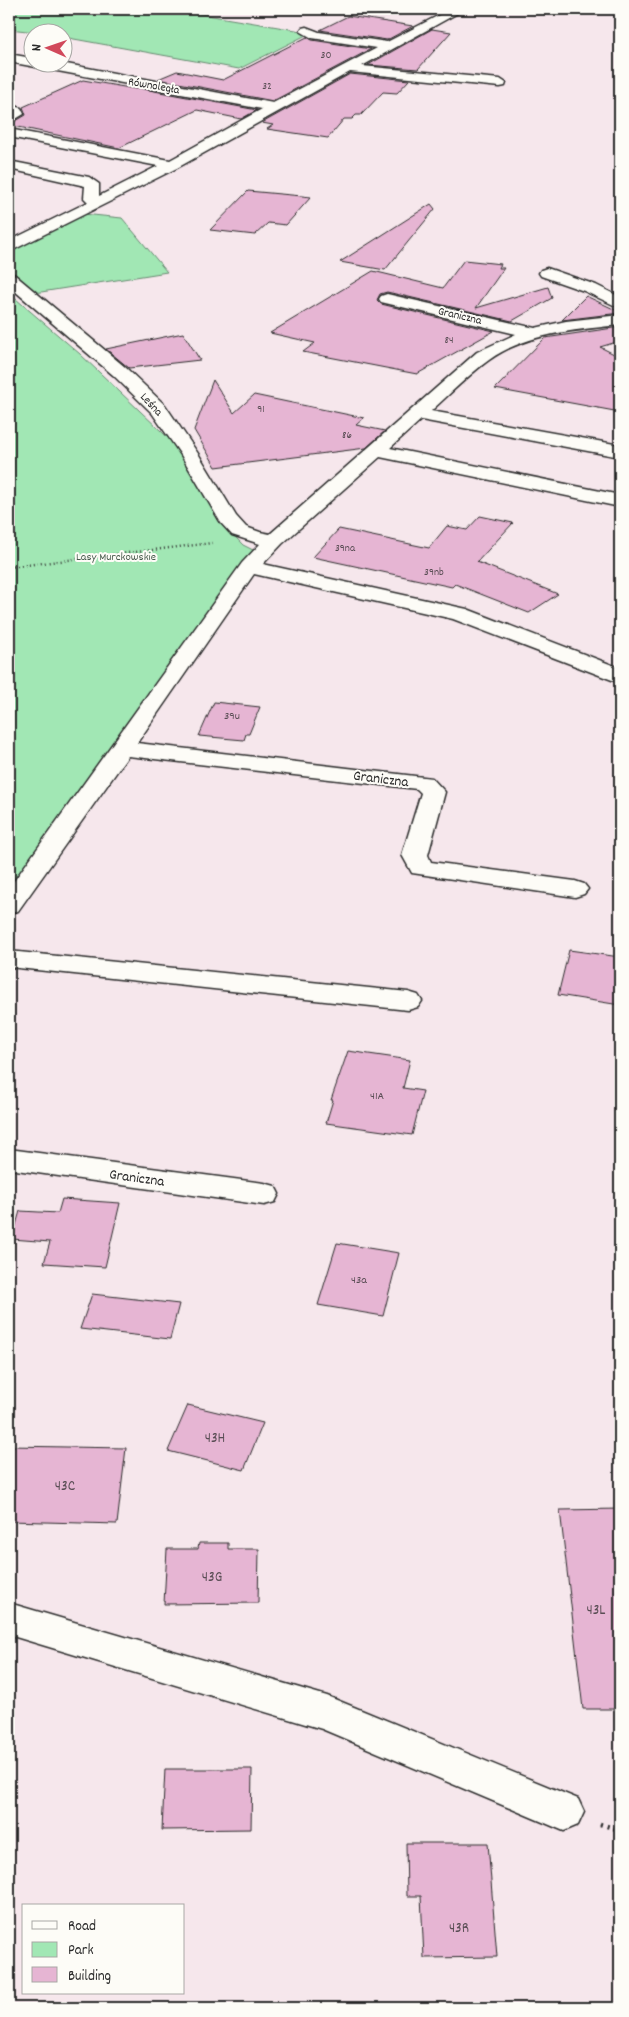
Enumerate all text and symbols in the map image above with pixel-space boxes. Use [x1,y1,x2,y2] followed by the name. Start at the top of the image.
[22,22,72,72] north arrow
[27,44,47,51] text: N
[321,48,331,64] house number: 30
[127,74,181,99] street label: Równoległa
[262,79,272,95] house number: 32
[436,303,484,330] street label: Graniczna
[445,333,453,349] house number: 84
[136,390,166,421] street label: Leśna
[257,402,265,418] house number: 91
[342,428,352,444] house number: 86
[335,541,356,557] house number: 39na
[76,549,156,566] park label: Lasy Murckowskie
[424,565,444,581] house number: 39nb
[224,708,240,725] house number: 39u
[352,766,411,794] street label: Graniczna
[370,1088,385,1105] house number: 41A
[108,1164,167,1194] street label: Graniczna
[351,1272,367,1289] house number: 43a
[205,1428,225,1450] house number: 43H
[55,1476,75,1498] house number: 43C
[202,1567,222,1589] house number: 43G
[586,1600,606,1622] house number: 43L
[22,1904,185,1994] legend
[68,1916,96,1938] text: Road
[449,1918,469,1940] house number: 43R
[68,1940,94,1962] text: Park
[68,1966,111,1988] text: Building

